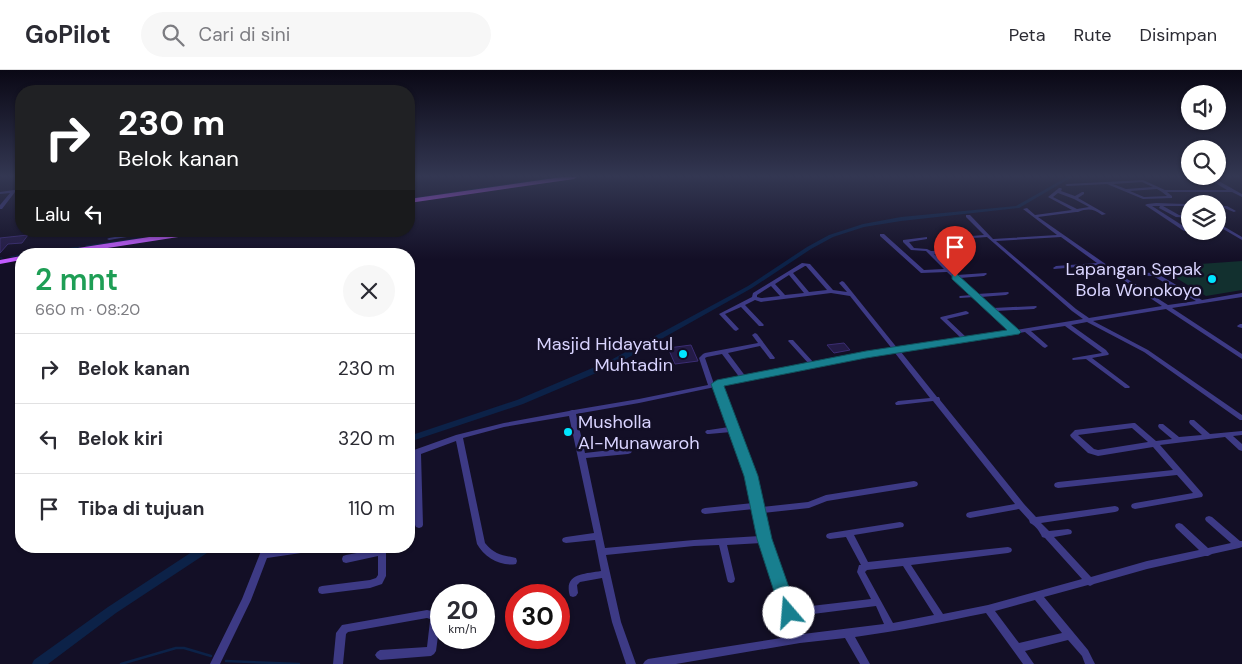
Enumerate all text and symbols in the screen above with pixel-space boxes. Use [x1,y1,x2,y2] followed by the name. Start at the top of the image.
[141,12,491,57] search box
[25,19,111,50] text: GoPilot
[159,21,187,49] icon: search
[199,22,290,47] text: Cari di sini
[1009,23,1045,47] text: Peta
[1073,23,1112,47] text: Rute
[1140,23,1217,47] text: Disimpan
[1181,85,1226,240] map controls
[1181,85,1226,130] button: sound
[118,100,225,146] text: 230 m
[35,105,100,170] icon: right
[1181,140,1226,185] button: search
[118,144,239,173] text: Belok kanan
[1181,195,1226,240] button: layers
[80,200,108,228] icon: left
[35,202,70,227] text: Lalu
[934,226,976,277] pin
[941,233,969,261] icon: arrive
[1066,257,1202,302] place label: Lapangan Sepak Bola Wonokoyo
[35,260,118,299] text: 2 mnt
[343,265,395,317] button: close
[1206,273,1218,285] marker: Lapangan Sepak Bola Wonokoyo
[35,299,140,320] text: 660 m · 08:20
[537,332,673,377] place label: Masjid Hidayatul Muhtadin
[677,348,689,360] marker: Masjid Hidayatul Muhtadin
[35,355,63,383] icon: right
[78,356,190,381] text: Belok kanan
[338,356,395,381] text: 230 m
[578,410,700,455] place label: Musholla Al-Munawaroh
[35,425,63,453] icon: left
[78,426,163,451] text: Belok kiri
[338,426,395,451] text: 320 m
[562,426,574,438] marker: Musholla Al-Munawaroh
[35,495,63,523] icon: arrive
[78,496,204,521] text: Tiba di tujuan
[348,496,395,521] text: 110 m
[505,584,570,649] speed limit sign: 30
[762,586,814,638] position arrow
[447,594,478,627] text: 20
[448,621,477,637] text: km/h

